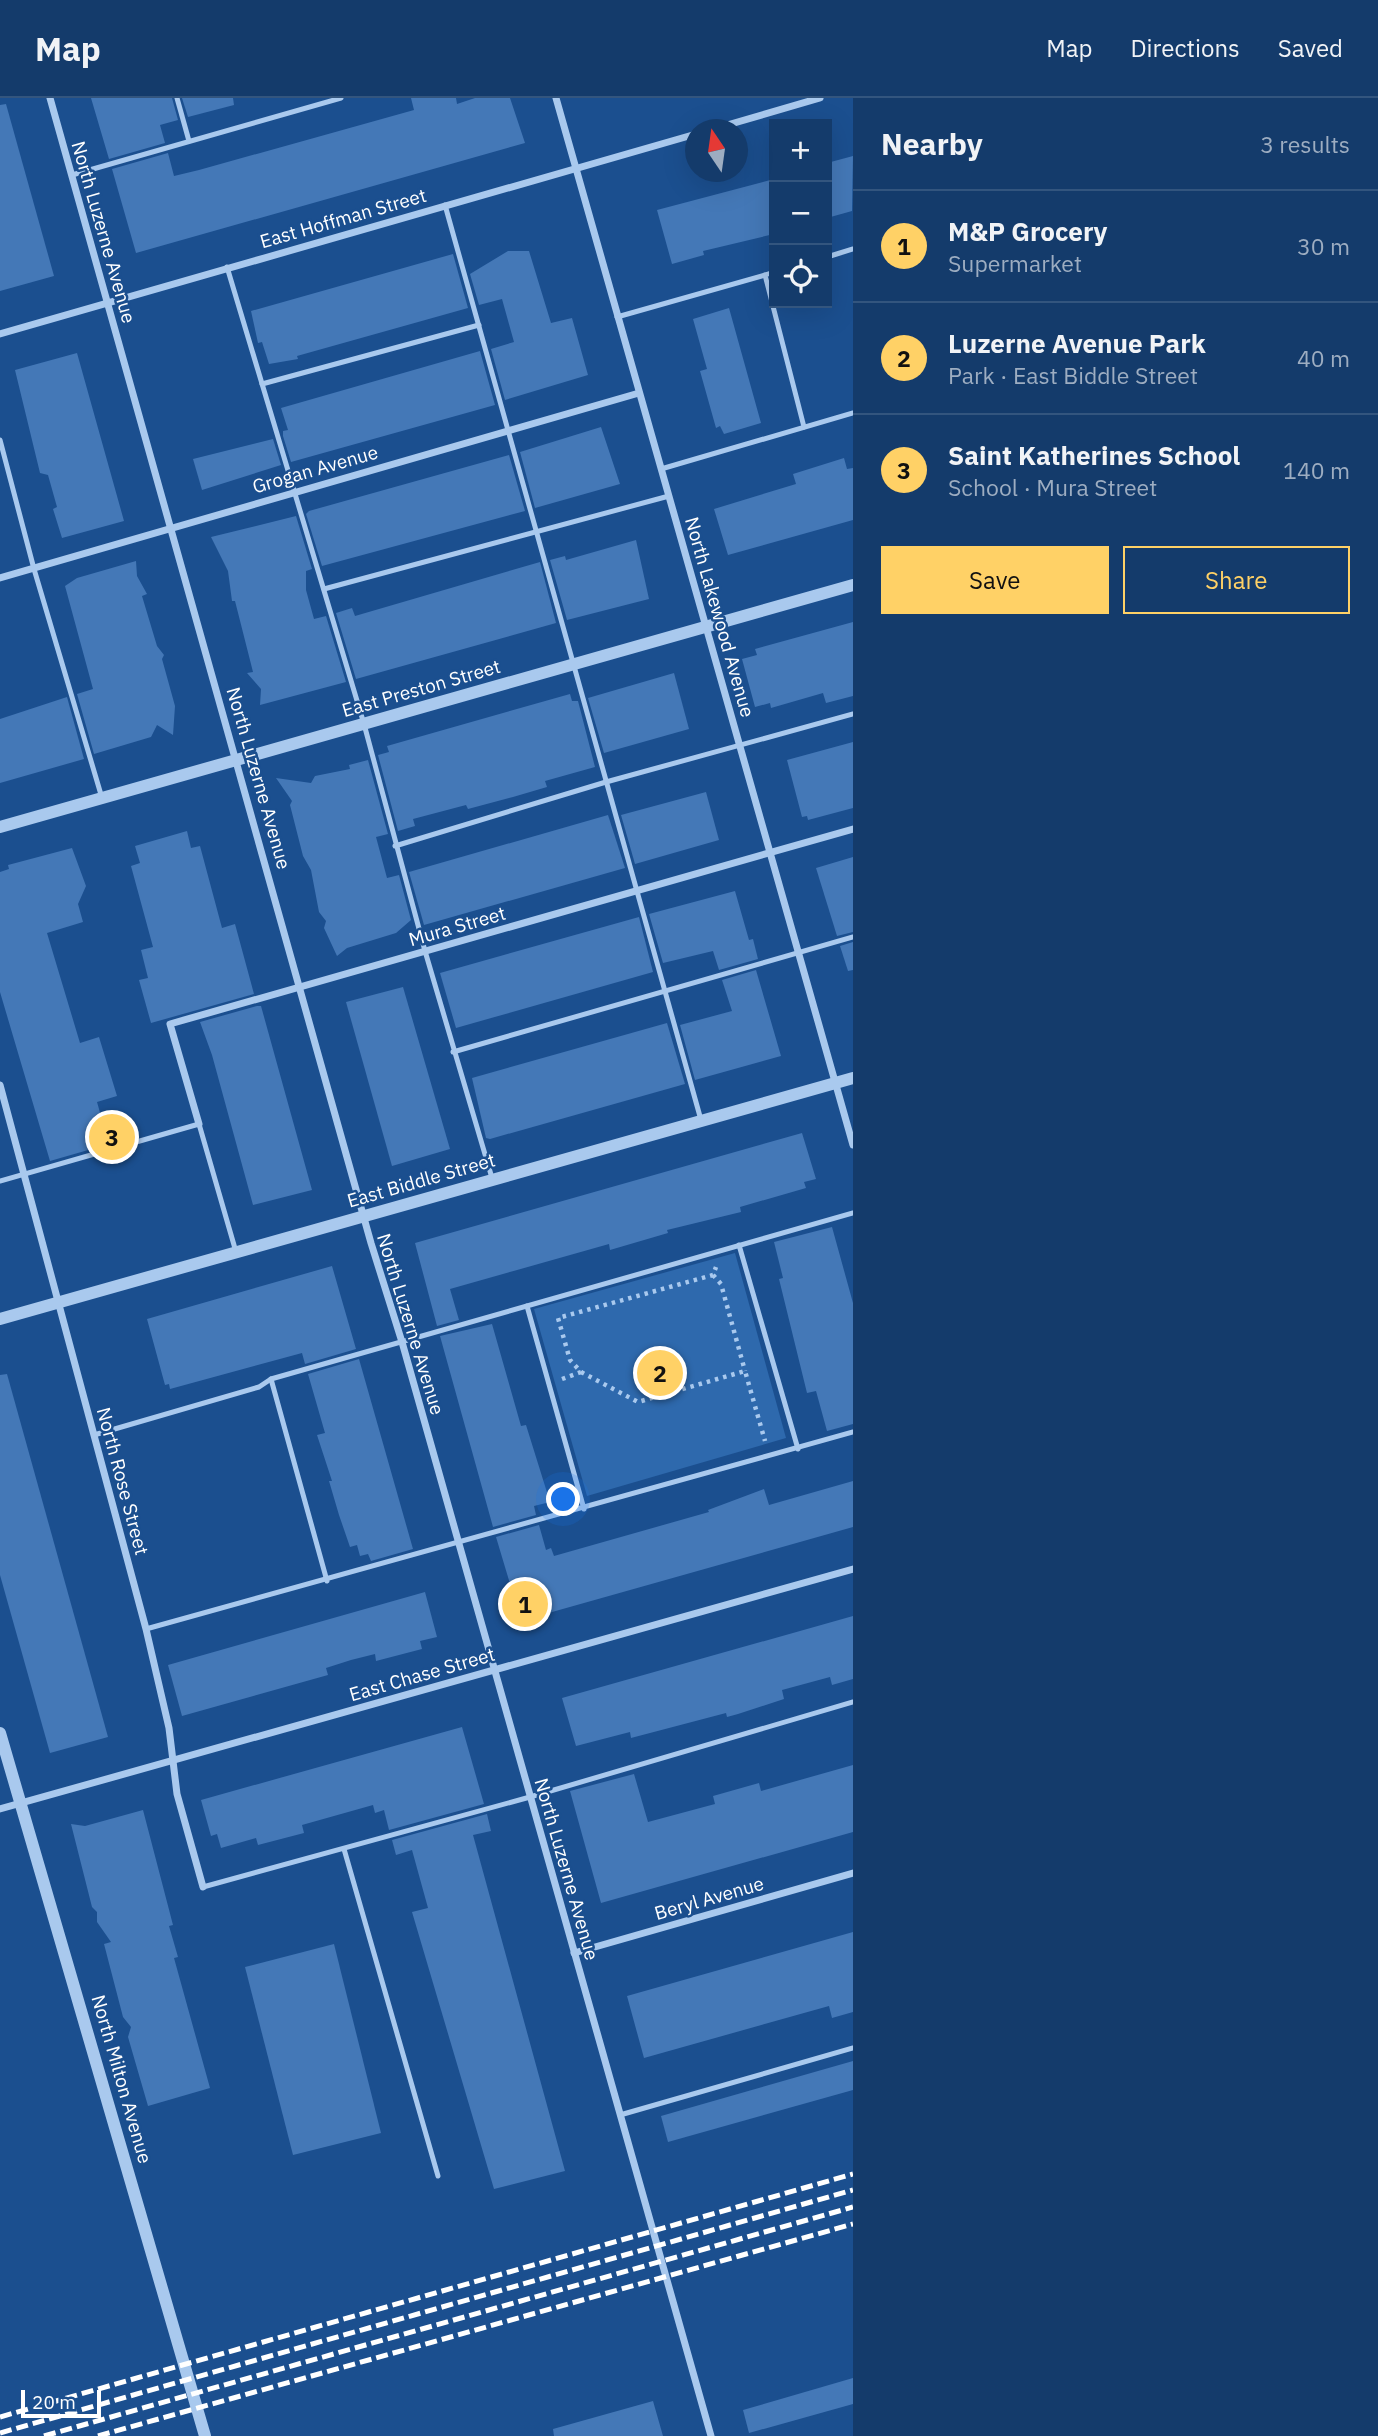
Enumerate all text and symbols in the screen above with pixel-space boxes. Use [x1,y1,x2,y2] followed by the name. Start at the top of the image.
[35,27,101,70] text: Map
[1046,32,1092,64] text: Map
[1130,32,1240,64] text: Directions
[1278,32,1343,64] text: Saved
[685,119,748,182] north arrow
[769,119,832,308] map controls
[769,119,832,182] button: +
[881,124,983,163] text: Nearby
[1260,129,1350,159] text: 3 results
[67,138,141,326] street label: North Luzerne Avenue
[769,182,832,245] button: −
[257,183,429,253] street label: East Hoffman Street
[948,214,1107,248] text: M&P Grocery
[897,231,911,261] text: 1
[1297,231,1350,261] text: 30 m
[769,245,832,308] button: locate
[948,248,1082,278] text: Supermarket
[948,326,1206,360] text: Luzerne Avenue Park
[897,343,911,373] text: 2
[1297,343,1350,373] text: 40 m
[948,360,1198,390] text: Park · East Biddle Street
[948,438,1240,472] text: Saint Katherines School
[249,440,381,498] street label: Grogan Avenue
[897,455,911,485] text: 3
[1283,455,1350,485] text: 140 m
[948,472,1157,502] text: School · Mura Street
[680,514,760,720] street label: North Lakewood Avenue
[881,546,1109,614] button: Save
[1123,546,1350,614] button: Share
[339,654,503,722] street label: East Preston Street
[222,684,296,872] street label: North Luzerne Avenue
[406,901,508,951] street label: Mura Street
[89,1111,135,1163] pin: 3
[344,1147,498,1213] street label: East Biddle Street
[372,1230,450,1418] street label: North Luzerne Avenue
[637,1347,683,1399] pin: 2
[92,1405,154,1557] street label: North Rose Street
[546,1482,580,1516] your location
[502,1578,548,1630] pin: 1
[346,1642,498,1706] street label: East Chase Street
[530,1775,604,1963] street label: North Luzerne Avenue
[652,1871,766,1925] street label: Beryl Avenue
[86,1992,158,2166] street label: North Milton Avenue
[21,2387,102,2419] scale bar
[32,2390,76,2414] text: 20 m

